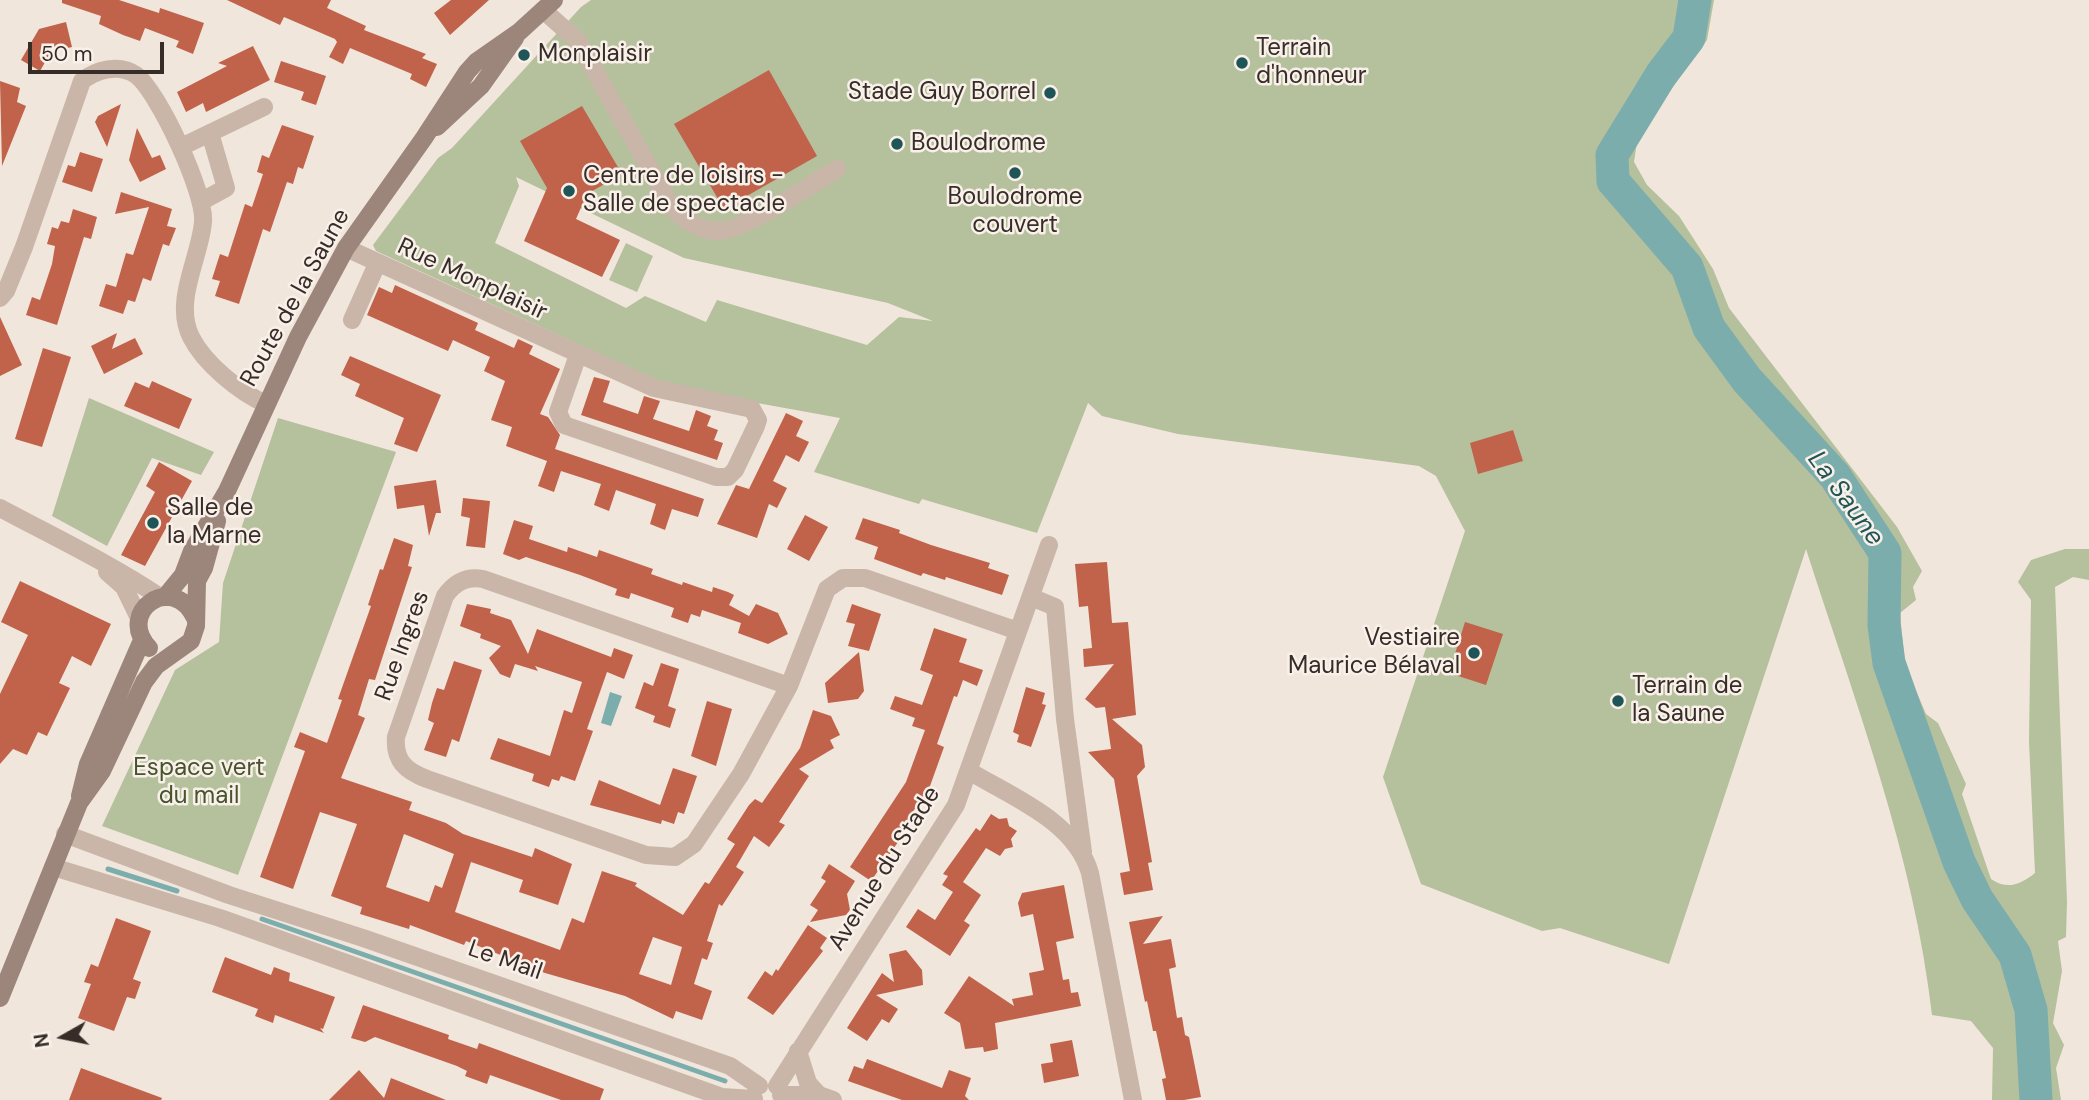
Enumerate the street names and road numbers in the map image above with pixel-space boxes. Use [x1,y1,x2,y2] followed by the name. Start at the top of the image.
[235,204,357,392] street label: Route de la Saune
[392,233,552,327] street label: Rue Monplaisir
[370,587,436,705] street label: Rue Ingres
[823,782,947,956] street label: Avenue du Stade
[464,935,546,987] street label: Le Mail

